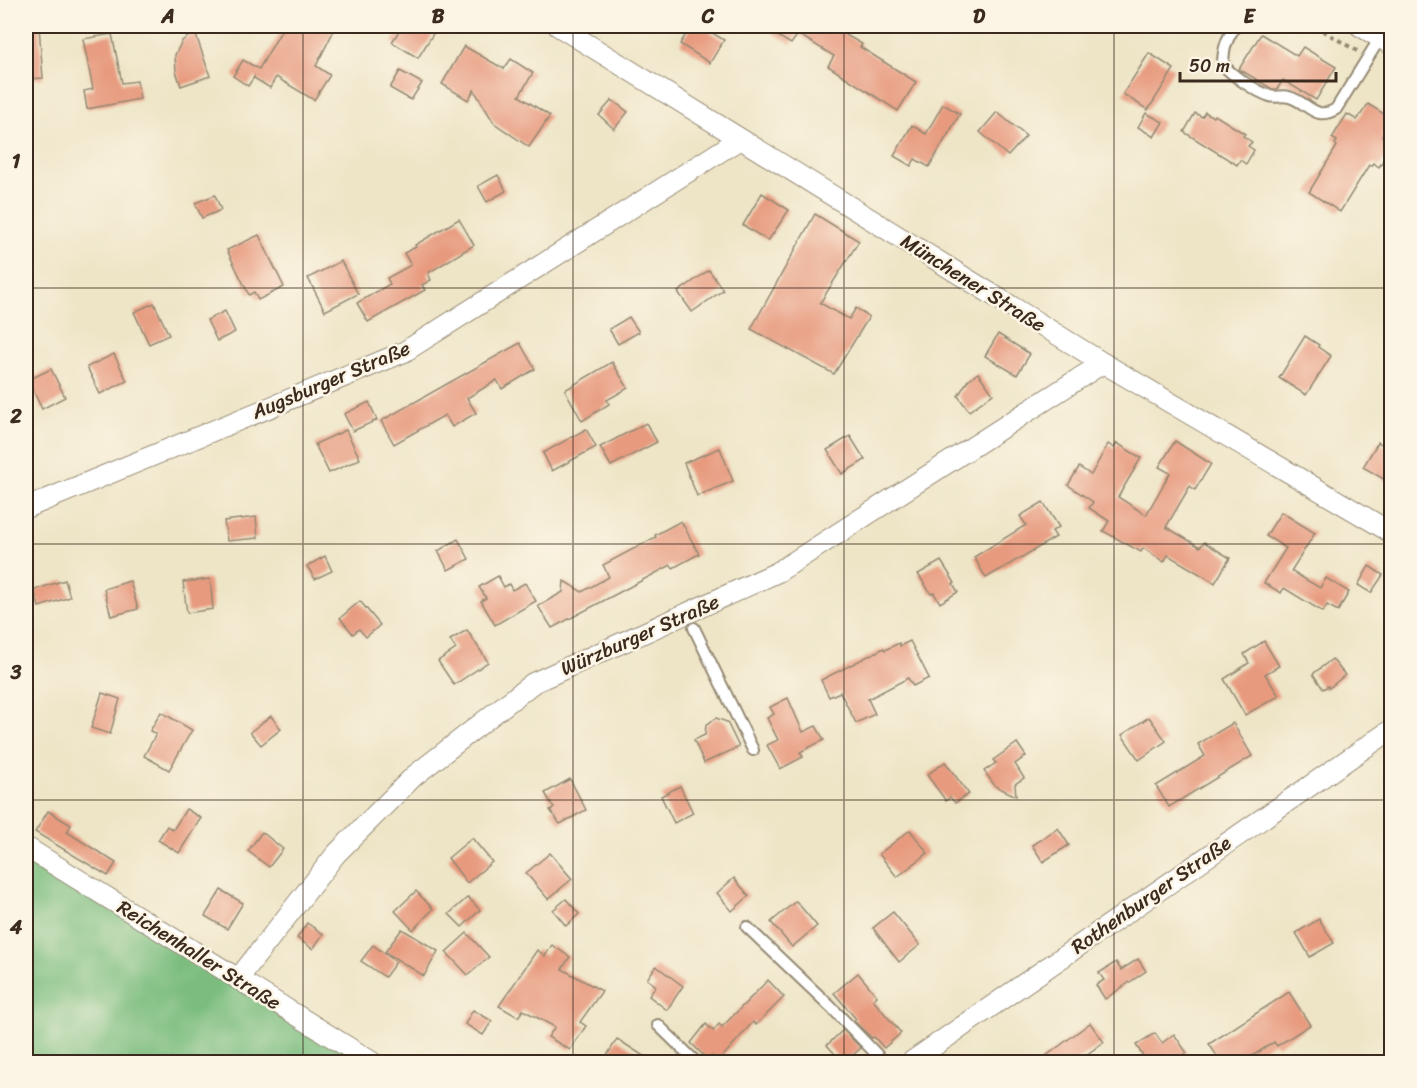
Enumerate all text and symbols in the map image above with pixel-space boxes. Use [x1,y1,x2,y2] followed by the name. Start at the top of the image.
[160,0,175,34] text: A
[432,0,445,34] text: B
[701,0,715,34] text: C
[973,0,986,34] text: D
[1243,0,1256,34] text: E
[1180,45,1336,83] scale bar
[1189,50,1230,82] text: 50 m
[12,144,21,179] text: 1
[893,224,1053,342] street label: Münchener Straße
[245,331,416,430] street label: Augsburger Straße
[9,399,22,434] text: 2
[555,584,725,686] street label: Würzburger Straße
[10,655,22,690] text: 3
[1063,826,1239,964] street label: Rothenburger Straße
[110,890,288,1020] street label: Reichenhaller Straße
[9,910,23,945] text: 4

